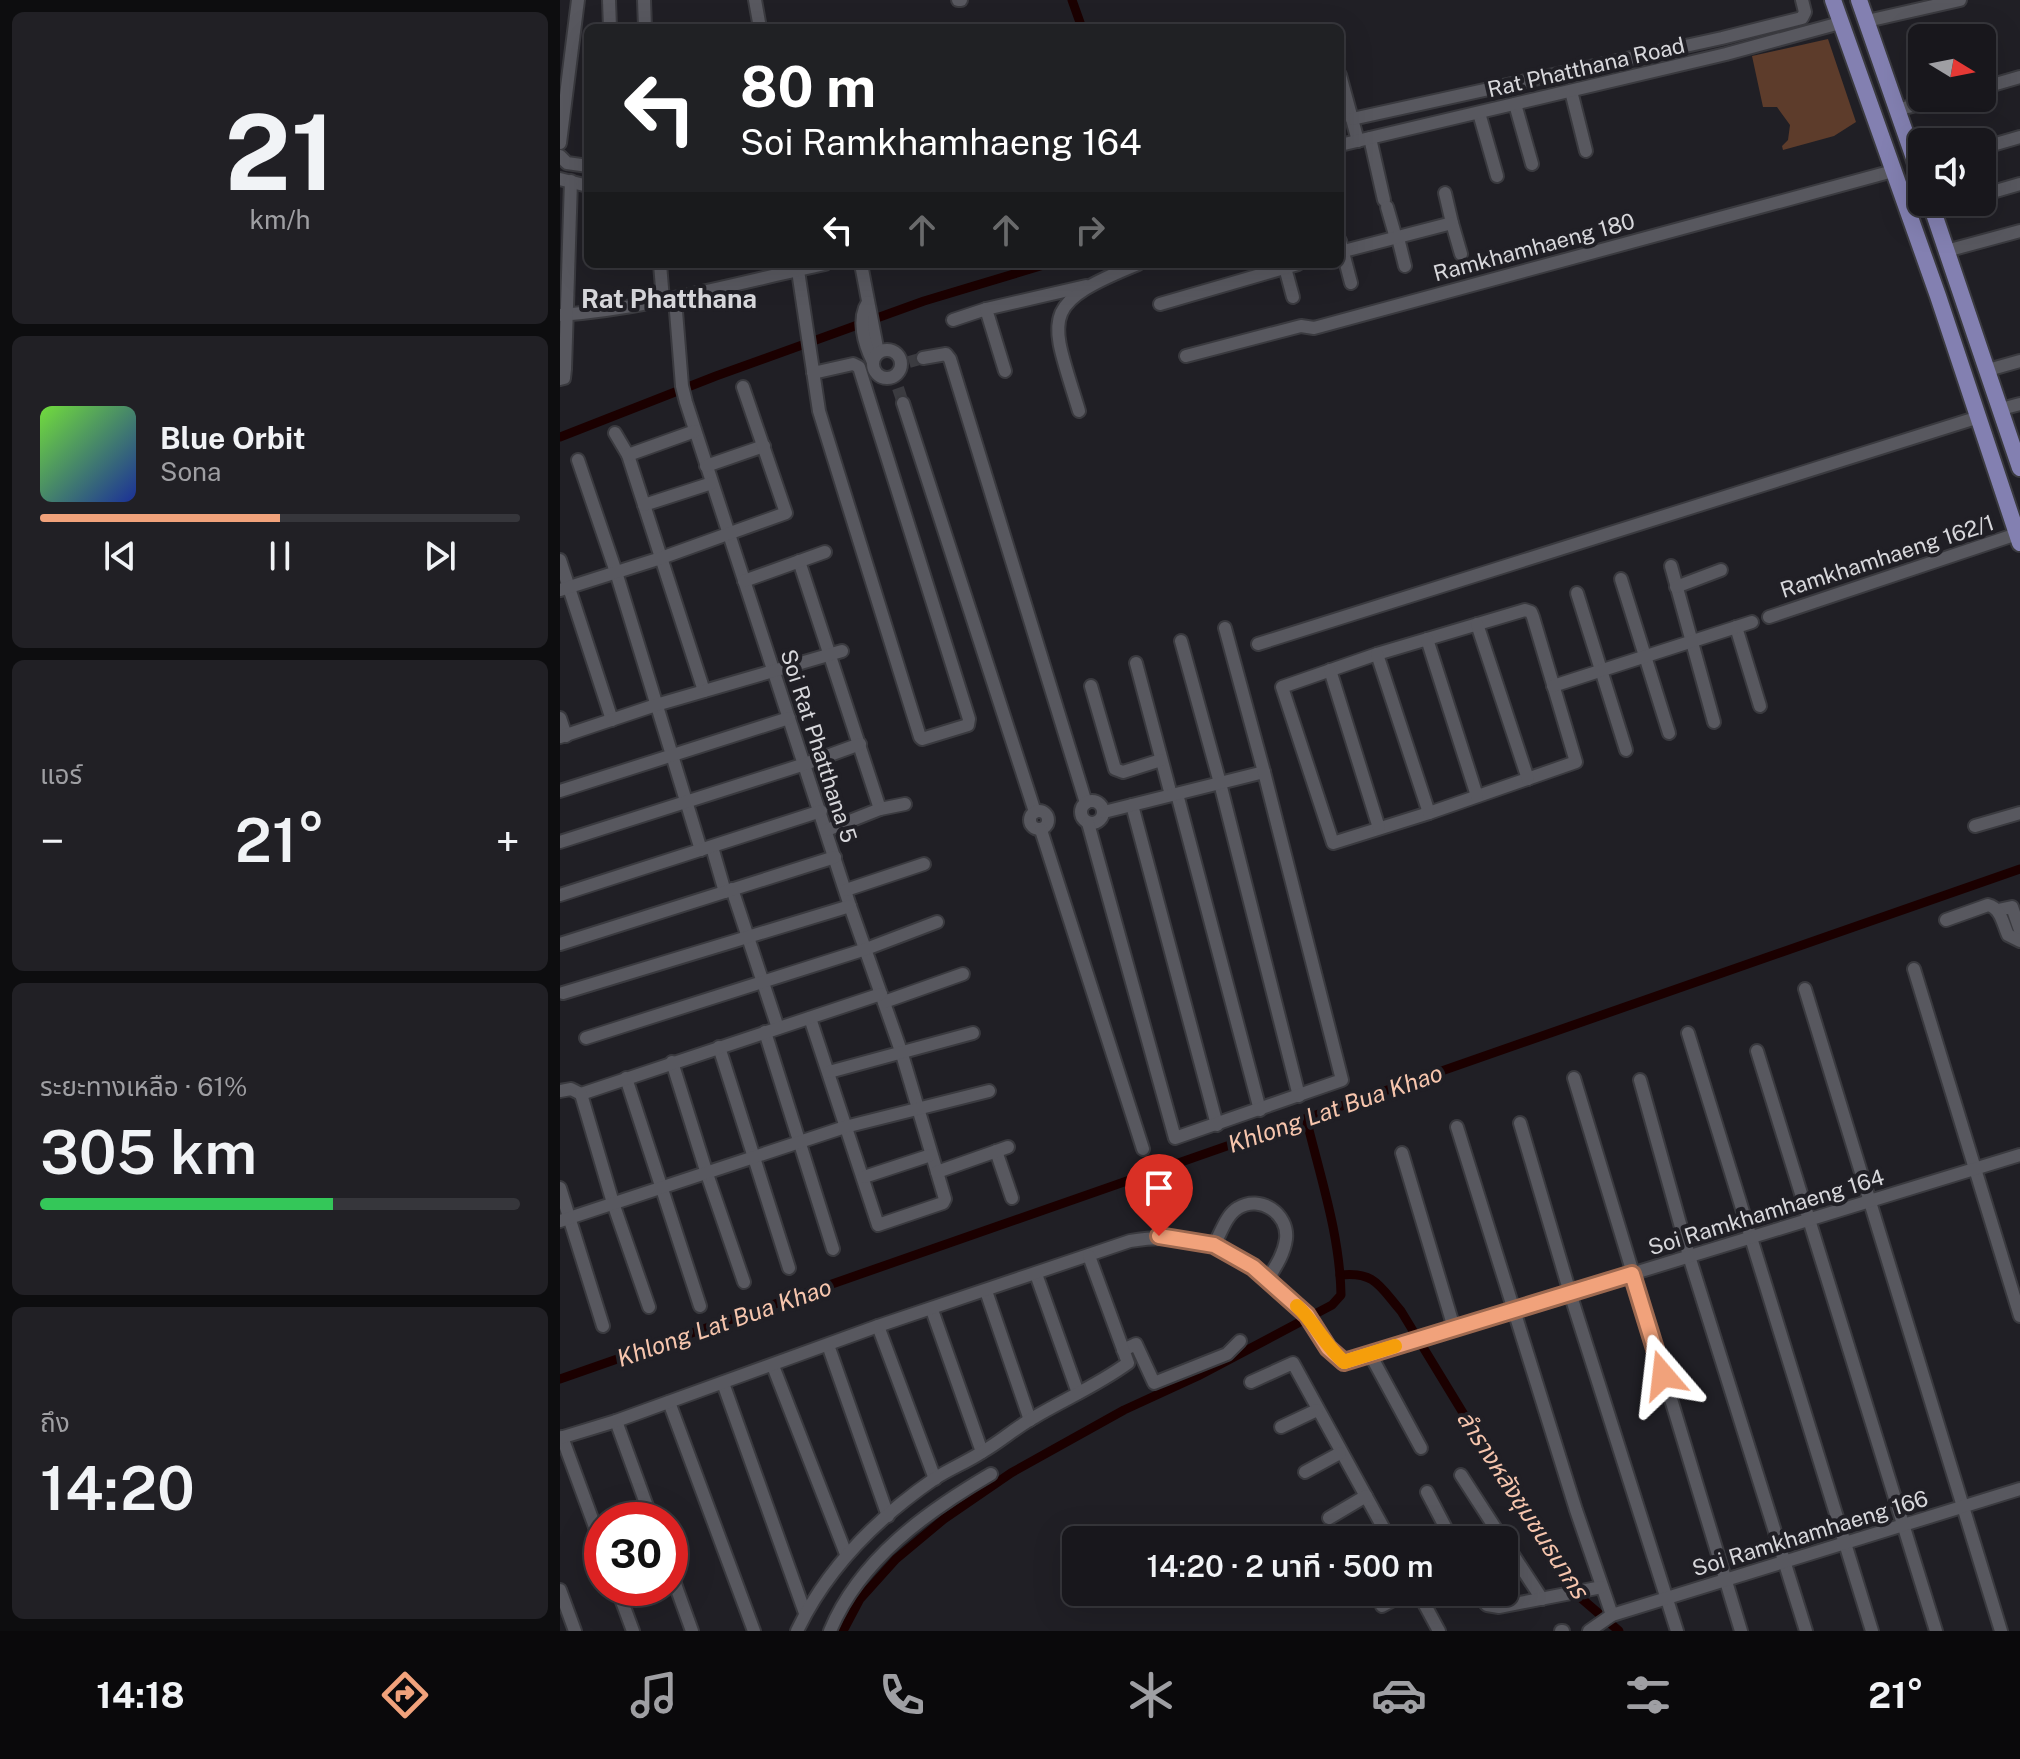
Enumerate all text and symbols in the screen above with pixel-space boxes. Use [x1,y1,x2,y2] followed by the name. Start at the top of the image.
[1908,24,1996,112] north arrow
[1908,24,1996,216] map controls
[1485,32,1687,102] street label: Rat Phatthana Road
[740,54,876,120] text: 80 m
[608,56,712,160] icon: left
[225,91,335,213] text: 21
[740,121,1142,163] text: Soi Ramkhamhaeng 164
[1908,128,1996,216] button: sound
[249,204,311,235] text: km/h
[816,208,860,252] icon: left
[900,208,944,252] icon: ahead
[984,208,1028,252] icon: ahead
[1068,208,1112,252] icon: right
[1430,208,1638,286] street label: Ramkhamhaeng 180
[581,283,757,314] district label: Rat Phatthana
[160,420,306,456] text: Blue Orbit
[160,456,221,487] text: Sona
[1777,509,1997,603] street label: Ramkhamhaeng 162/1
[98,534,142,578] icon: previous
[258,534,302,578] icon: pause
[418,534,462,578] icon: next
[775,646,863,846] street label: Soi Rat Phatthana 5
[40,759,82,790] text: แอร์
[235,805,325,876] text: 21°
[40,815,64,867] text: −
[496,815,520,867] text: +
[1224,1058,1446,1158] water label: Khlong Lat Bua Khao
[40,1071,247,1102] text: ระยะทางเหลือ · 61%
[40,1117,257,1188] text: 305 km
[1125,1154,1193,1236] pin
[1645,1164,1887,1260] street label: Soi Ramkhamhaeng 164
[1137,1166,1181,1210] icon: arrive
[613,1272,835,1372] water label: Khlong Lat Bua Khao
[1621,1333,1705,1417] position arrow
[1450,1405,1595,1606] water label: ลำรางหลังชุมชนธนากร
[40,1407,70,1438] text: ถึง
[40,1453,195,1524] text: 14:20
[1689,1485,1931,1581] street label: Soi Ramkhamhaeng 166
[584,1502,688,1606] speed limit sign: 30
[1147,1548,1433,1584] text: 14:20 · 2 นาที · 500 m
[377,1667,433,1723] icon: directions
[626,1667,682,1723] icon: music
[874,1667,930,1723] icon: phone
[1123,1667,1179,1723] icon: climate
[1371,1667,1427,1723] icon: car
[1620,1667,1676,1723] icon: filters
[96,1674,185,1716] text: 14:18
[1868,1674,1924,1716] text: 21°

